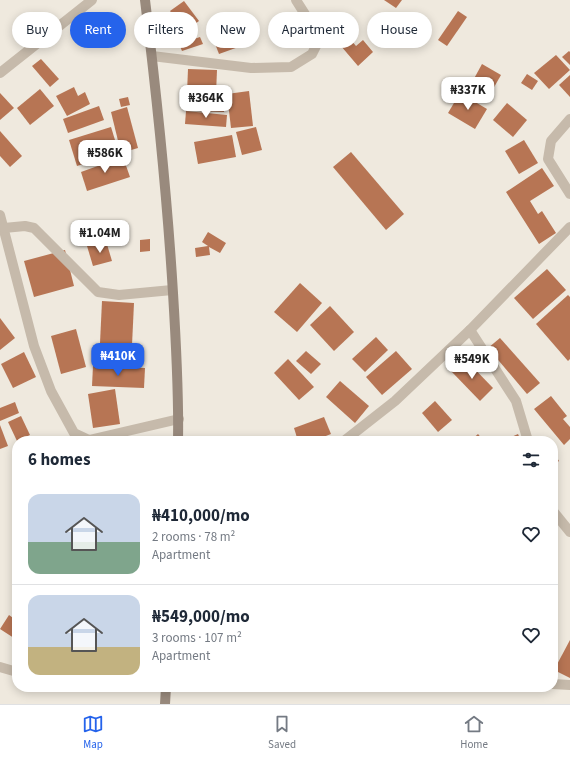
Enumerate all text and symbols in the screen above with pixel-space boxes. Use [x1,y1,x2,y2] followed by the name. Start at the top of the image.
[12,12,62,48] chip: Buy
[70,12,126,48] chip: Rent
[134,12,198,48] chip: Filters
[206,12,260,48] chip: New
[268,12,359,48] chip: Apartment
[367,12,432,48] chip: House
[440,77,496,111] pin: ₦337K
[450,81,486,99] text: ₦337K
[178,85,234,119] pin: ₦364K
[188,89,224,107] text: ₦364K
[77,140,133,174] pin: ₦586K
[87,144,123,162] text: ₦586K
[67,220,133,254] pin: ₦1.04M
[79,224,121,242] text: ₦1.04M
[90,343,146,377] pin: ₦410K
[444,346,500,380] pin: ₦549K
[100,347,136,365] text: ₦410K
[454,350,490,368] text: ₦549K
[28,448,90,472] text: 6 homes
[520,449,542,471] icon: filters
[152,504,250,528] text: ₦410,000/mo
[60,510,108,558] icon: home
[520,523,542,545] icon: heart
[152,528,235,546] text: 2 rooms · 78 m²
[152,546,210,564] text: Apartment
[152,605,250,629] text: ₦549,000/mo
[60,611,108,659] icon: home
[520,624,542,646] icon: heart
[152,629,242,647] text: 3 rooms · 107 m²
[152,647,210,665] text: Apartment
[82,713,104,752] tab: Map
[268,713,296,752] tab: Saved
[460,713,488,752] tab: Home

